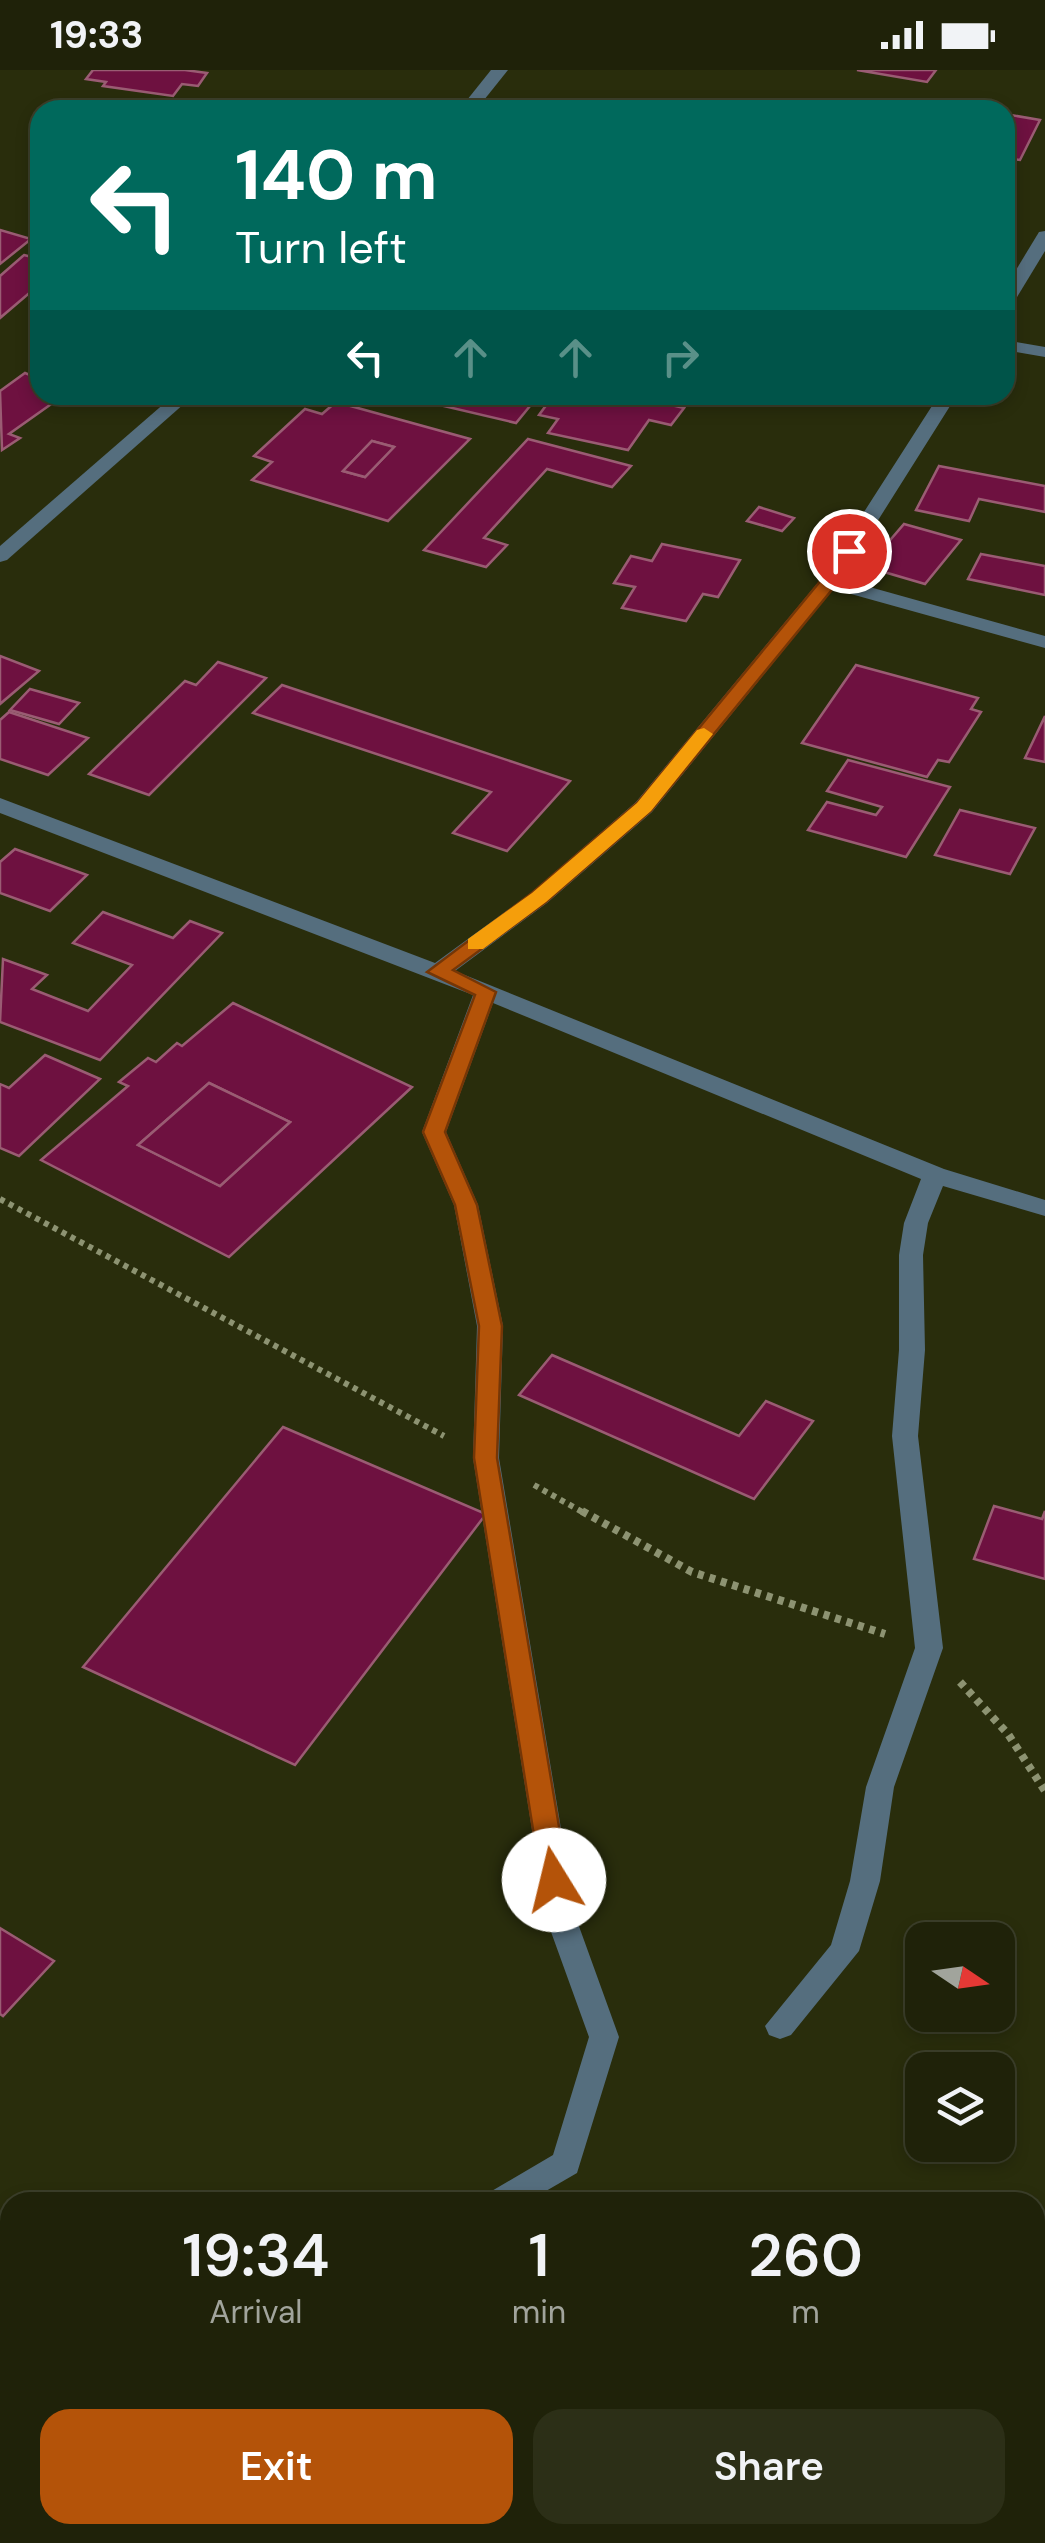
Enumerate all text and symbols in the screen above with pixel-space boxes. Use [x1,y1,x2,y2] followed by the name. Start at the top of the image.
[50,10,143,60] text: 19:33
[235,130,438,221] text: 140 m
[70,140,200,270] icon: left
[235,218,407,277] text: Turn left
[338,330,393,385] icon: left
[443,330,498,385] icon: ahead
[548,330,603,385] icon: ahead
[653,330,708,385] icon: right
[807,509,892,594] pin
[822,524,877,579] icon: arrive
[502,1828,606,1932] position arrow
[905,1922,1015,2032] north arrow
[905,1922,1015,2162] map controls
[905,2052,1015,2162] button: layers
[182,2216,330,2295] text: 19:34
[529,2216,549,2295] text: 1
[748,2216,863,2295] text: 260
[209,2291,302,2333] text: Arrival
[512,2291,566,2333] text: min
[791,2291,820,2333] text: m
[40,2409,513,2524] button: Exit
[533,2409,1005,2524] button: Share

